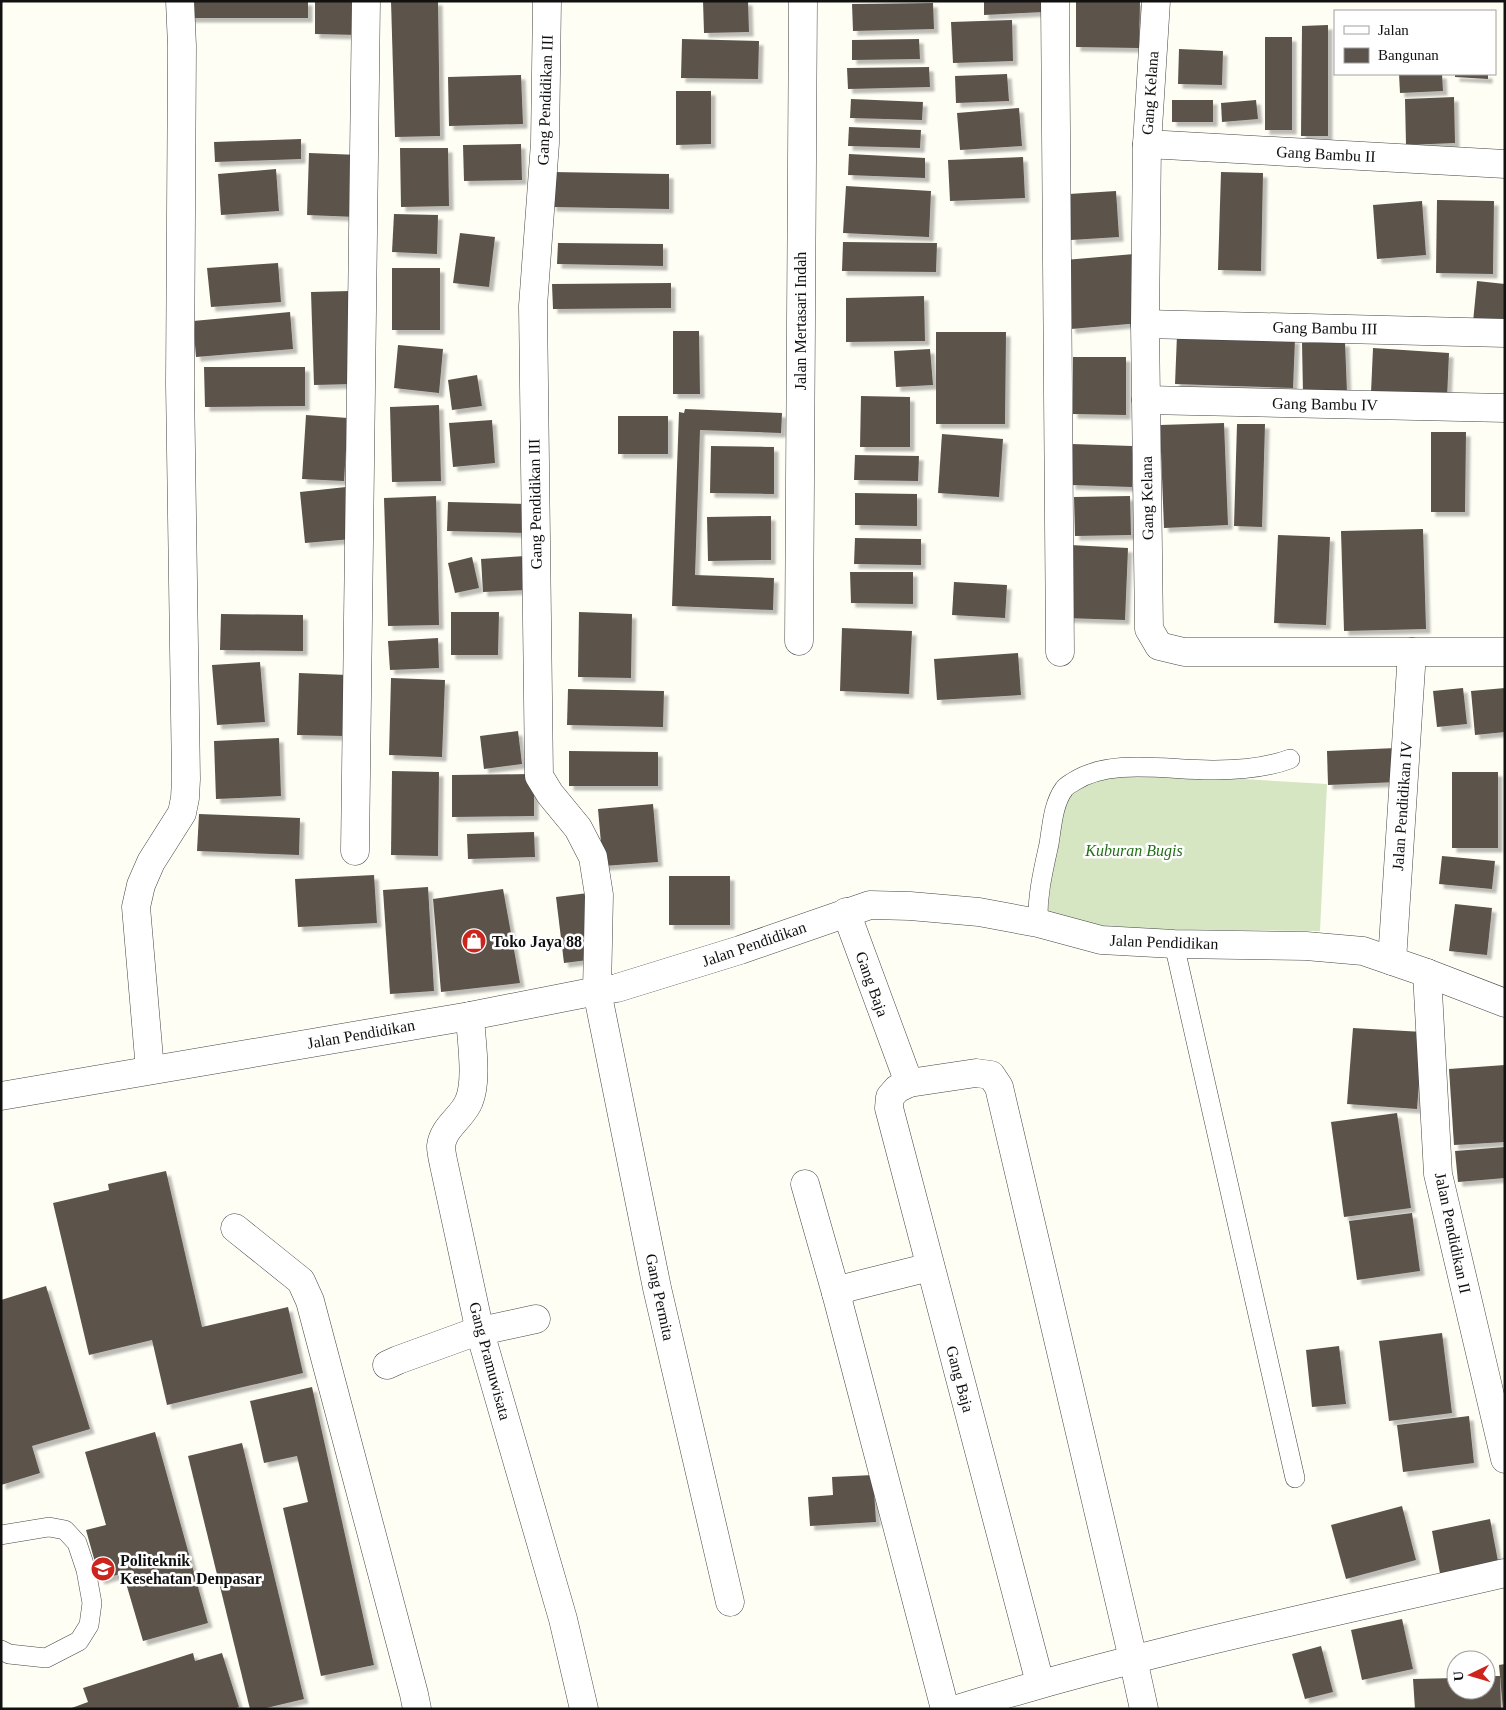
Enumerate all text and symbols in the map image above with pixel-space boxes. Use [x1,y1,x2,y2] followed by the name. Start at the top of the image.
[1334,10,1496,75] legend
[1378,22,1409,38] text: Jalan
[534,34,557,166] street label: Gang Pendidikan III
[1378,47,1439,63] text: Bangunan
[1139,51,1162,136] street label: Gang Kelana
[1276,143,1376,166] street label: Gang Bambu II
[792,252,809,390] street label: Jalan Mertasari Indah
[1272,319,1378,338] street label: Gang Bambu III
[1272,395,1378,414] street label: Gang Bambu IV
[525,439,546,569] street label: Gang Pendidikan III
[1138,456,1157,540] street label: Gang Kelana
[1389,740,1415,871] street label: Jalan Pendidikan IV
[1084,842,1183,860] park label: Kuburan Bugis
[700,918,808,970] street label: Jalan Pendidikan
[461,928,487,954] shop icon: Toko Jaya 88
[1109,932,1219,952] street label: Jalan Pendidikan
[492,933,582,951] place label: Toko Jaya 88
[851,949,892,1019] street label: Gang Baja
[306,1016,416,1052] street label: Jalan Pendidikan
[1432,1171,1474,1295] street label: Jalan Pendidikan II
[642,1252,678,1342] street label: Gang Permita
[465,1300,514,1422] street label: Gang Pramuwisata
[942,1344,977,1414] street label: Gang Baja
[120,1552,262,1588] place label: Politeknik Kesehatan Denpasar
[90,1556,116,1582] school or university icon: Politeknik Kesehatan Denpasar
[1446,1650,1496,1700] north arrow
[1451,1670,1466,1682] text: U

